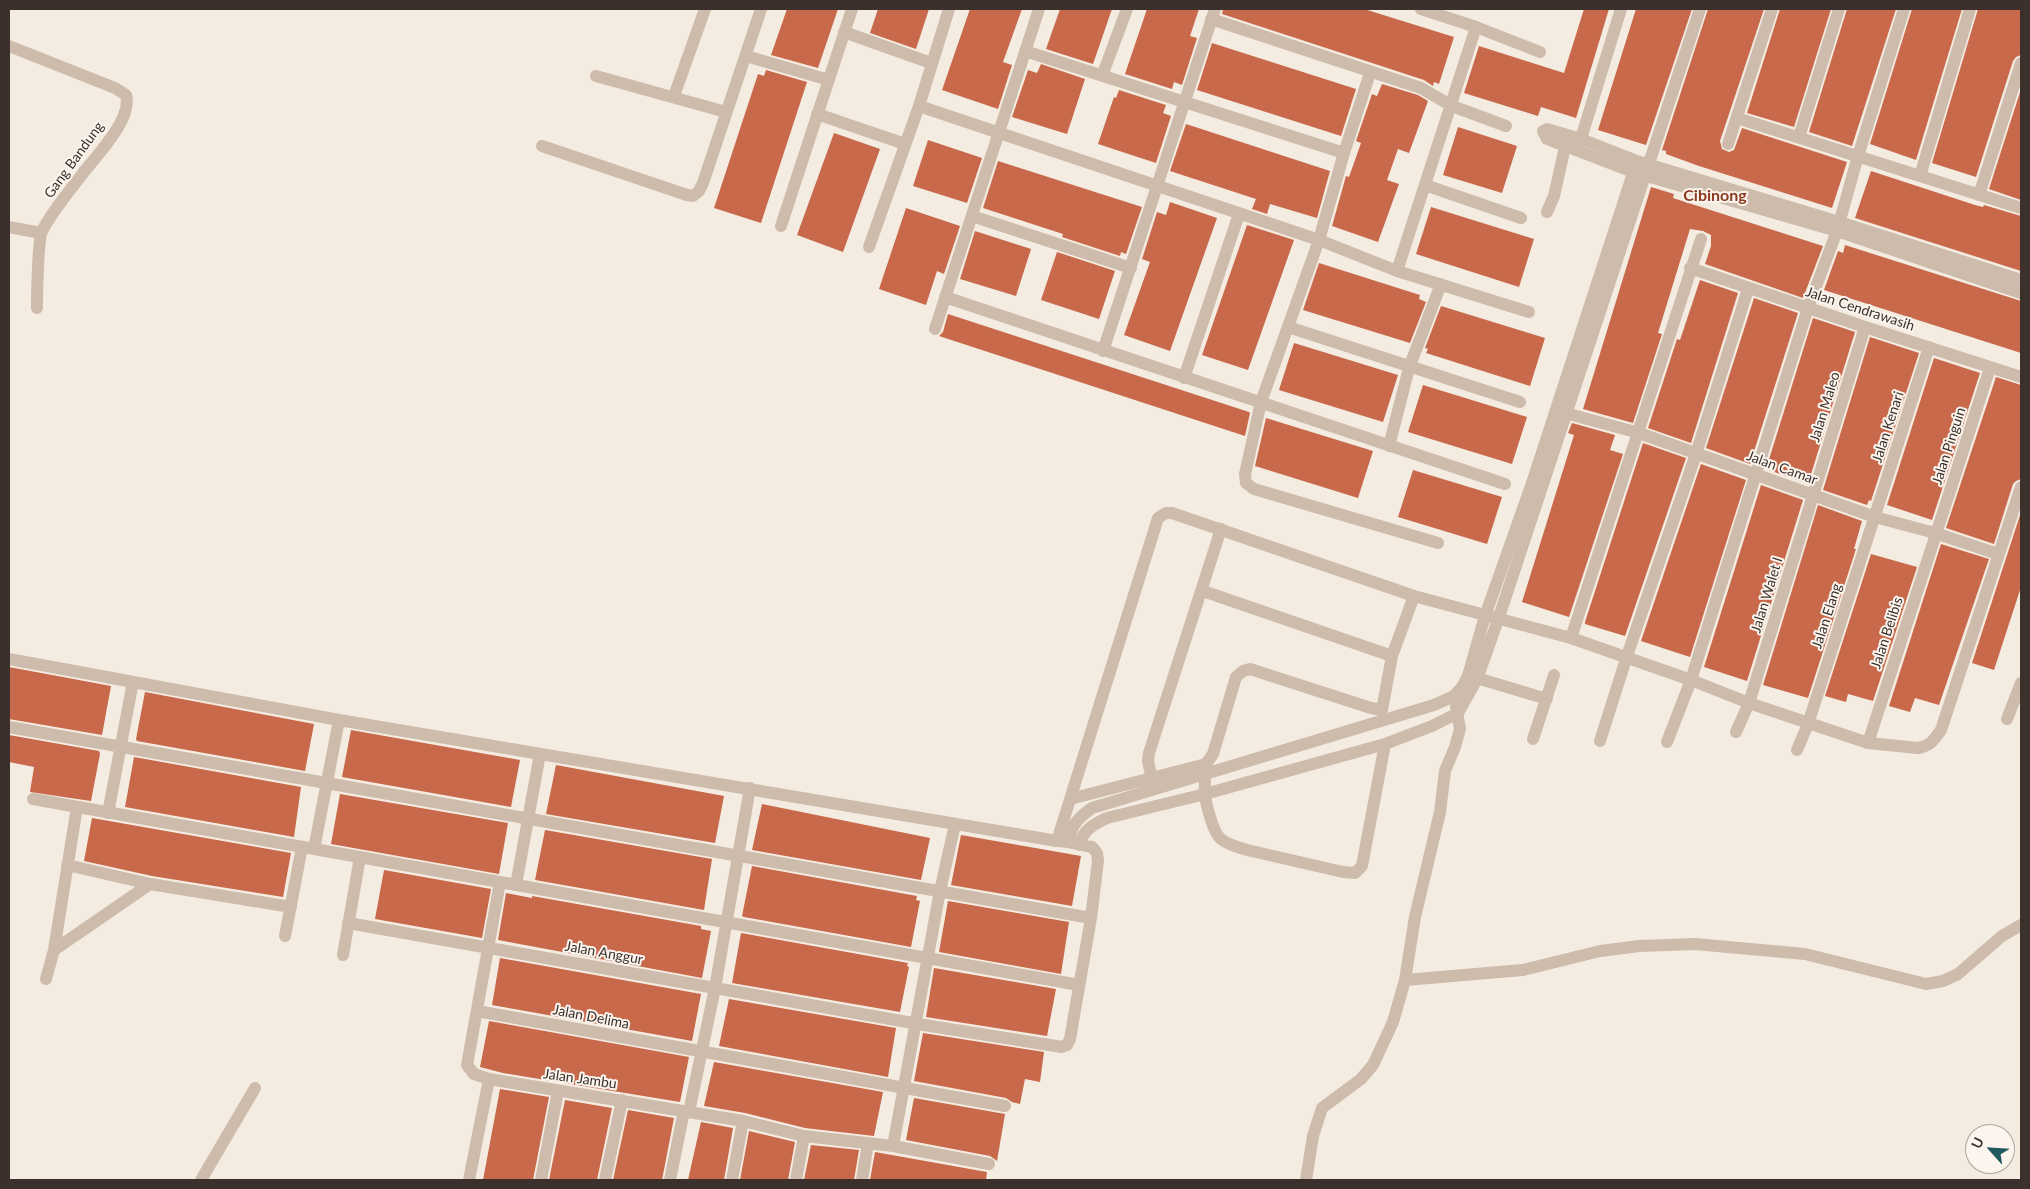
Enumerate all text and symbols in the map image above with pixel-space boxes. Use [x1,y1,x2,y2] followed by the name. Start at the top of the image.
[41,119,107,201] street label: Gang Bandung
[1683,186,1747,206] district label: Cibinong
[1803,283,1917,335] street label: Jalan Cendrawasih
[1806,370,1844,444] street label: Jalan Maleo
[1869,389,1907,465] street label: Jalan Kenari
[1929,405,1969,487] street label: Jalan Pinguin
[1744,447,1820,489] street label: Jalan Camar
[1748,555,1786,635] street label: Jalan Walet I
[1809,581,1845,651] street label: Jalan Elang
[1867,595,1907,671] street label: Jalan Belibis
[564,938,644,968] street label: Jalan Anggur
[551,1001,631,1033] street label: Jalan Delima
[542,1066,618,1092] street label: Jalan Jambu
[1965,1124,2015,1174] north arrow
[1967,1134,1987,1151] text: U

